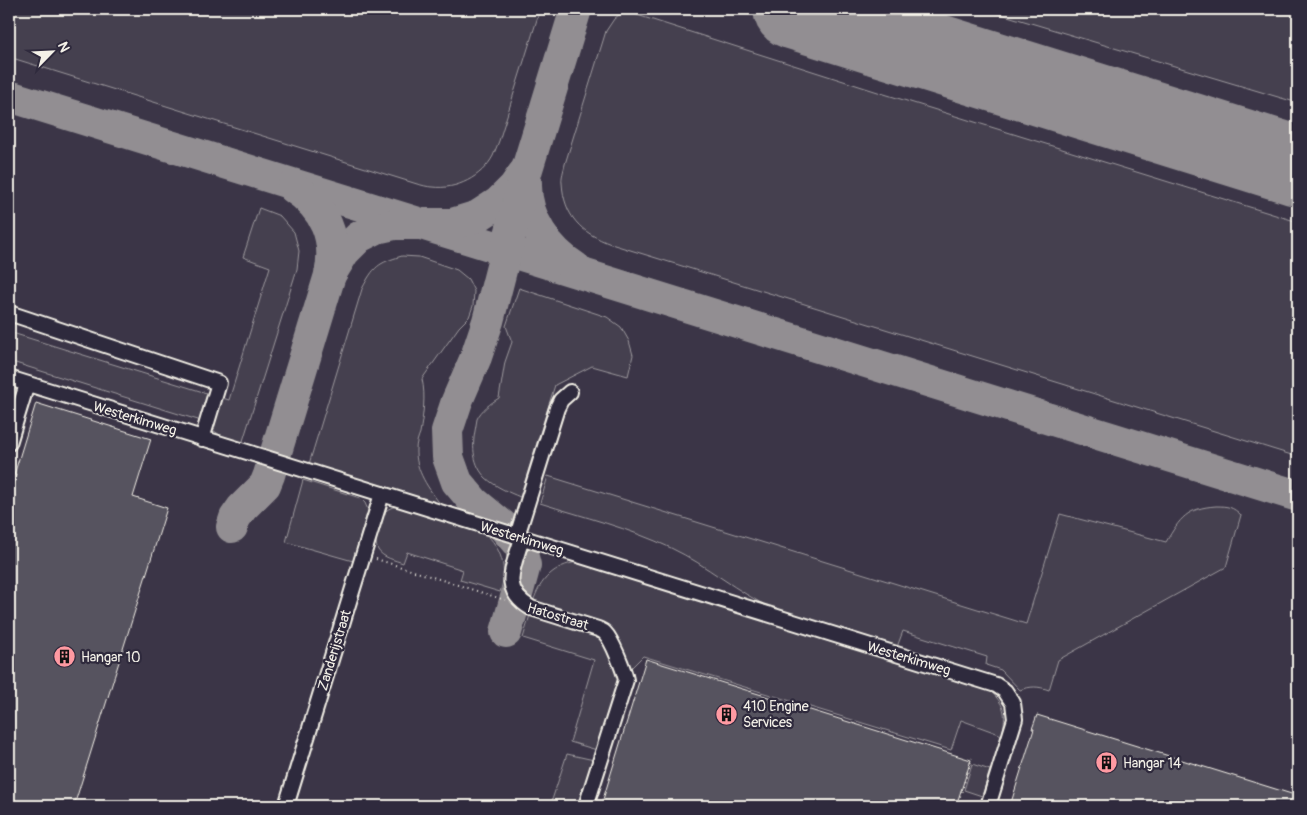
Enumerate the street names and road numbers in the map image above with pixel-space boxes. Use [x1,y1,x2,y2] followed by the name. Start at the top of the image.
[91,398,179,439] street label: Westerkimweg
[478,518,566,559] street label: Westerkimweg
[525,599,591,634] street label: Hatostraat
[314,607,355,693] street label: Zanderijstraat
[865,638,953,679] street label: Westerkimweg

